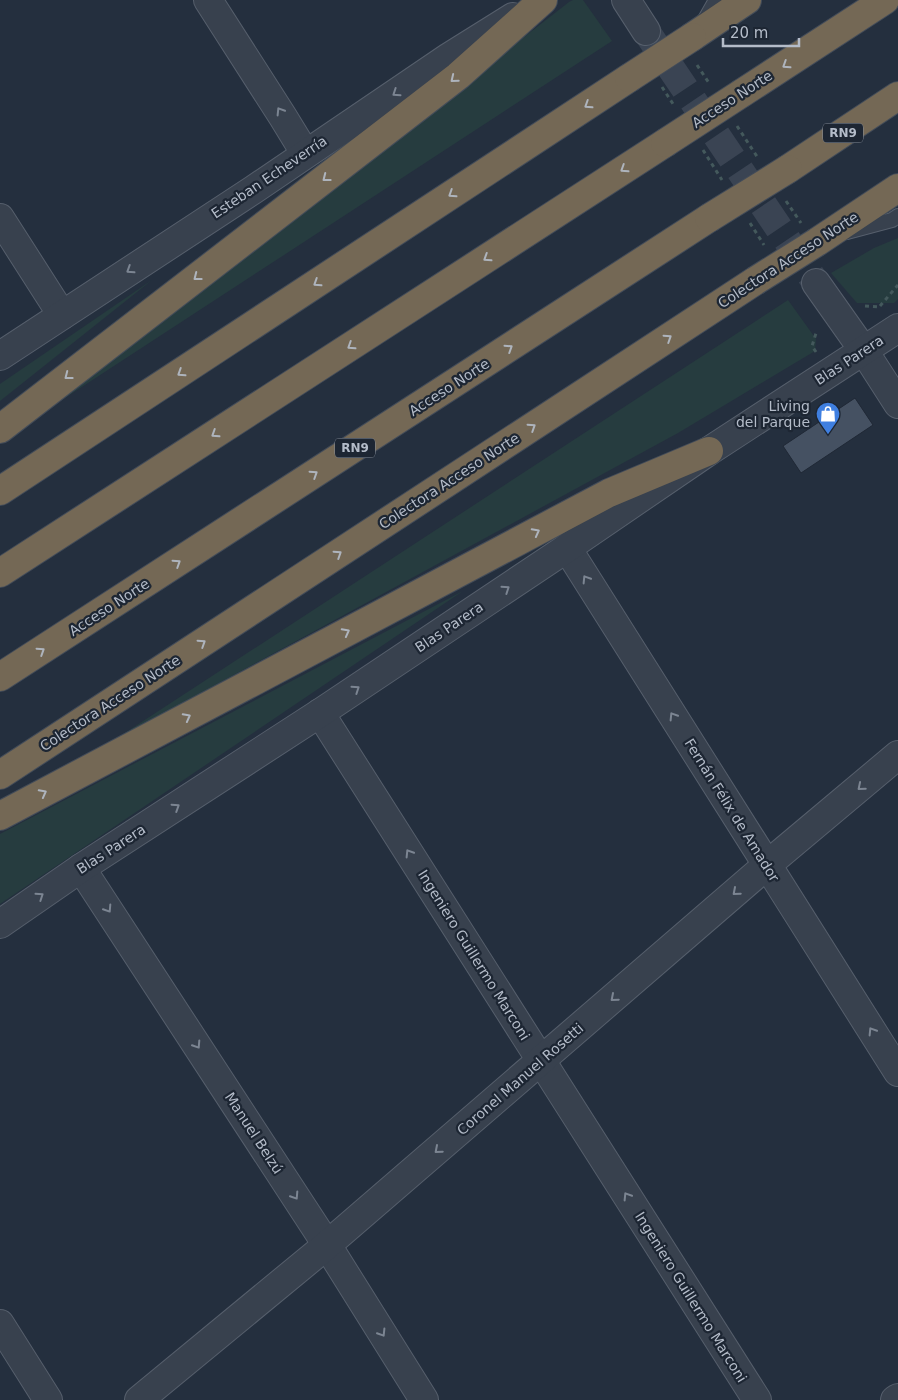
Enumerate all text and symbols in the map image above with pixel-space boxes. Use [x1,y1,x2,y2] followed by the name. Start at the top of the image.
[723,15,799,47] scale bar
[730,24,768,42] text: 20 m
[782,58,791,68] one-way arrow
[689,67,775,131] street label: Acceso Norte
[451,73,460,82] one-way arrow
[392,86,401,96] one-way arrow
[584,99,594,108] one-way arrow
[277,108,286,117] one-way arrow
[823,124,863,142] road number: RN9
[208,132,330,222] street label: Esteban Echeverría
[620,163,629,173] one-way arrow
[322,172,332,181] one-way arrow
[449,188,458,197] one-way arrow
[715,209,861,311] street label: Colectora Acceso Norte
[484,251,493,261] one-way arrow
[126,264,135,273] one-way arrow
[193,271,203,280] one-way arrow
[313,277,322,287] one-way arrow
[812,332,886,388] street label: Blas Parera
[663,335,672,344] one-way arrow
[347,339,356,349] one-way arrow
[503,345,513,354] one-way arrow
[406,355,492,419] street label: Acceso Norte
[177,366,186,376] one-way arrow
[65,371,74,379] one-way arrow
[736,398,810,430] place label: Living del Parque
[815,401,841,435] shop icon: Living del Parque
[527,424,536,433] one-way arrow
[211,428,220,437] one-way arrow
[376,430,522,532] street label: Colectora Acceso Norte
[335,438,375,458] road number: RN9
[309,471,318,481] one-way arrow
[530,528,539,538] one-way arrow
[332,551,341,560] one-way arrow
[172,559,181,569] one-way arrow
[66,575,152,639] street label: Acceso Norte
[583,575,592,584] one-way arrow
[500,586,509,595] one-way arrow
[412,598,486,656] street label: Blas Parera
[340,628,349,638] one-way arrow
[196,640,205,649] one-way arrow
[35,648,45,657] one-way arrow
[37,652,183,754] street label: Colectora Acceso Norte
[350,686,360,695] one-way arrow
[670,712,679,722] one-way arrow
[181,713,190,723] one-way arrow
[681,736,783,885] street label: Fernán Félix de Amador
[857,781,866,790] one-way arrow
[38,789,47,799] one-way arrow
[170,804,180,813] one-way arrow
[74,821,148,877] street label: Blas Parera
[405,849,415,858] one-way arrow
[415,867,533,1043] street label: Ingeniero Guillermo Marconi
[733,886,742,895] one-way arrow
[35,893,44,902] one-way arrow
[102,903,111,913] one-way arrow
[610,992,619,1001] one-way arrow
[454,1020,586,1138] street label: Coronel Manuel Rosetti
[869,1027,878,1036] one-way arrow
[191,1040,200,1049] one-way arrow
[222,1089,286,1177] street label: Manuel Belzú
[434,1144,443,1153] one-way arrow
[289,1190,298,1200] one-way arrow
[624,1193,634,1202] one-way arrow
[632,1209,750,1385] street label: Ingeniero Guillermo Marconi
[376,1328,385,1337] one-way arrow

